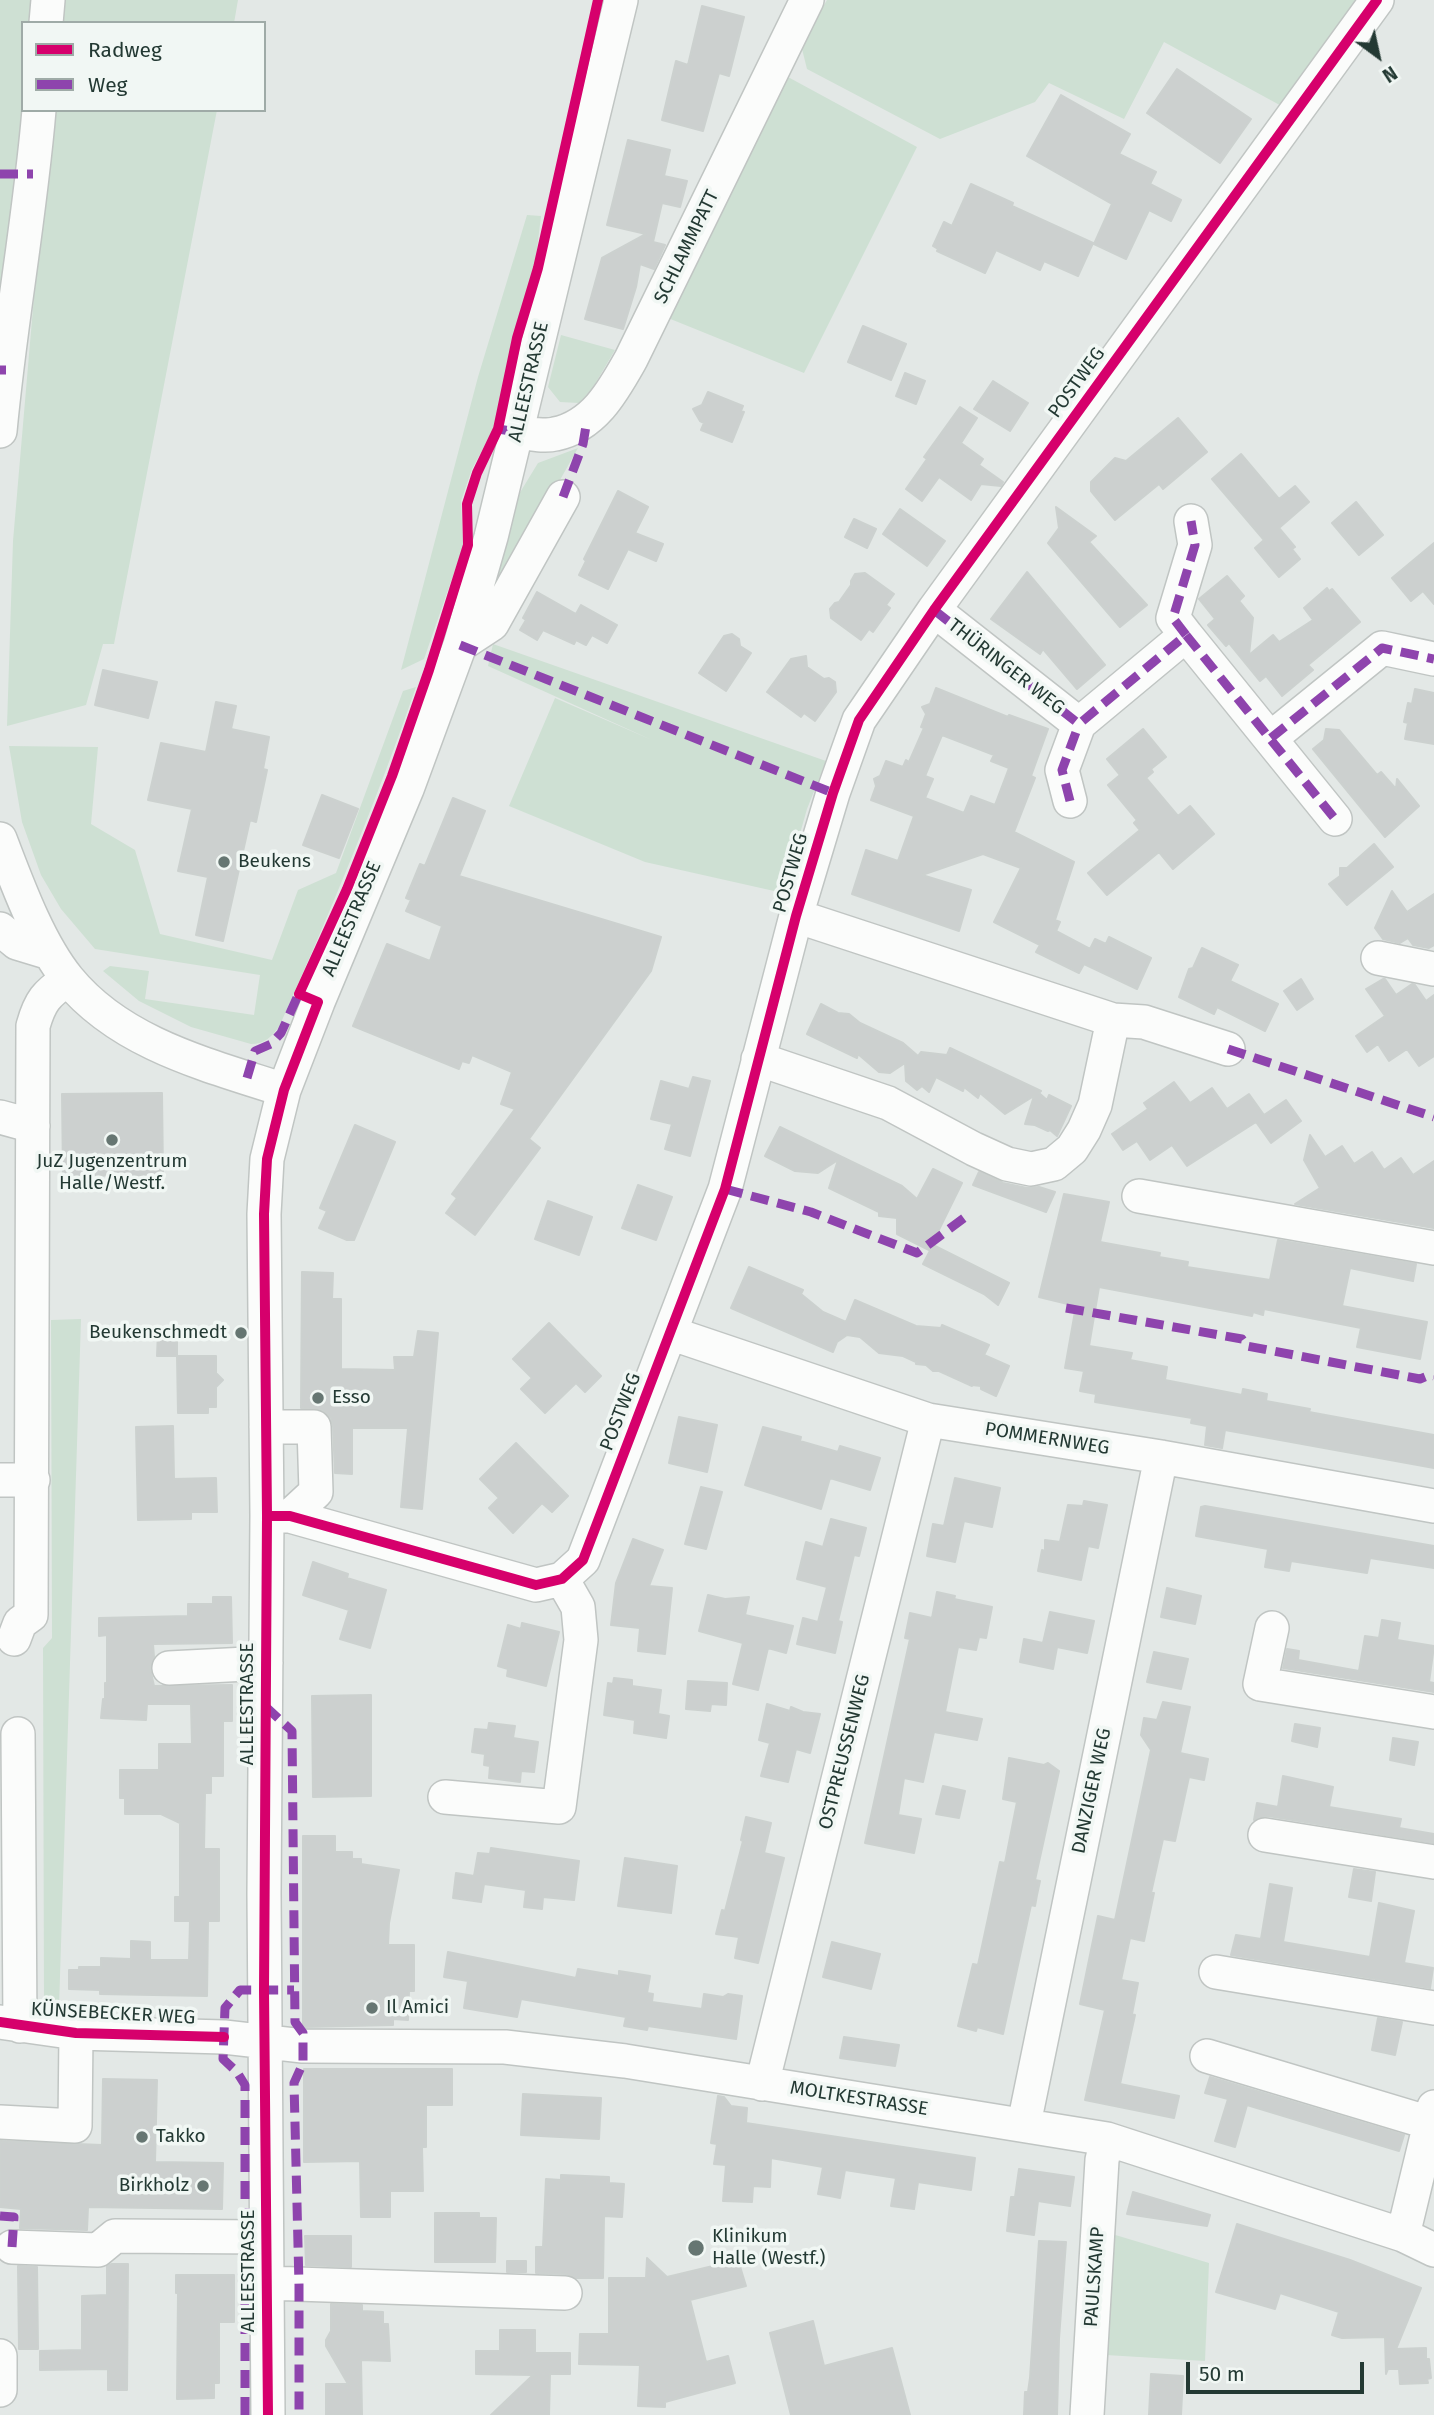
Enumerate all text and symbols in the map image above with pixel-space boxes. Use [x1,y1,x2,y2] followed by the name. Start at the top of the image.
[21,21,266,112] legend
[1343,21,1413,91] north arrow
[88,37,162,63] text: Radweg
[1378,61,1401,87] text: N
[88,72,128,98] text: Weg
[650,187,724,307] street label: SCHLAMMPATT
[504,320,554,444] street label: ALLEESTRASSE
[1044,343,1110,423] street label: POSTWEG
[943,614,1069,720] street label: THÜRINGER WEG
[769,831,813,915] street label: POSTWEG
[238,851,311,873] place label: Beukens
[216,854,232,870] marker: Beukens
[318,858,386,980] street label: ALLEESTRASSE
[104,1132,120,1148] marker: JuZ Jugenzentrum Halle/Westf.
[37,1151,187,1195] place label: JuZ Jugenzentrum Halle/Westf.
[89,1322,227,1344] place label: Beukenschmedt
[233,1325,249,1341] marker: Beukenschmedt
[596,1370,646,1454] street label: POSTWEG
[332,1387,371,1409] place label: Esso
[310,1390,326,1406] marker: Esso
[983,1418,1111,1460] street label: POMMERNWEG
[237,1643,259,1765] street label: ALLEESTRASSE
[815,1672,875,1832] street label: OSTPREUSSENWEG
[1068,1726,1116,1856] street label: DANZIGER WEG
[386,1997,449,2019] place label: Il Amici
[30,1998,196,2030] street label: KÜNSEBECKER WEG
[364,2000,380,2016] marker: Il Amici
[788,2077,930,2121] street label: MOLTKESTRASSE
[156,2126,206,2148] place label: Takko
[134,2129,150,2145] marker: Takko
[119,2175,189,2197] place label: Birkholz
[195,2178,211,2194] marker: Birkholz
[238,2210,260,2332] street label: ALLEESTRASSE
[712,2226,825,2270] place label: Klinikum Halle (Westf.)
[1080,2226,1110,2328] street label: PAULSKAMP
[686,2238,706,2258] marker: Klinikum Halle (Westf.)
[1189,2348,1368,2392] scale bar
[1199,2361,1245,2387] text: 50 m

